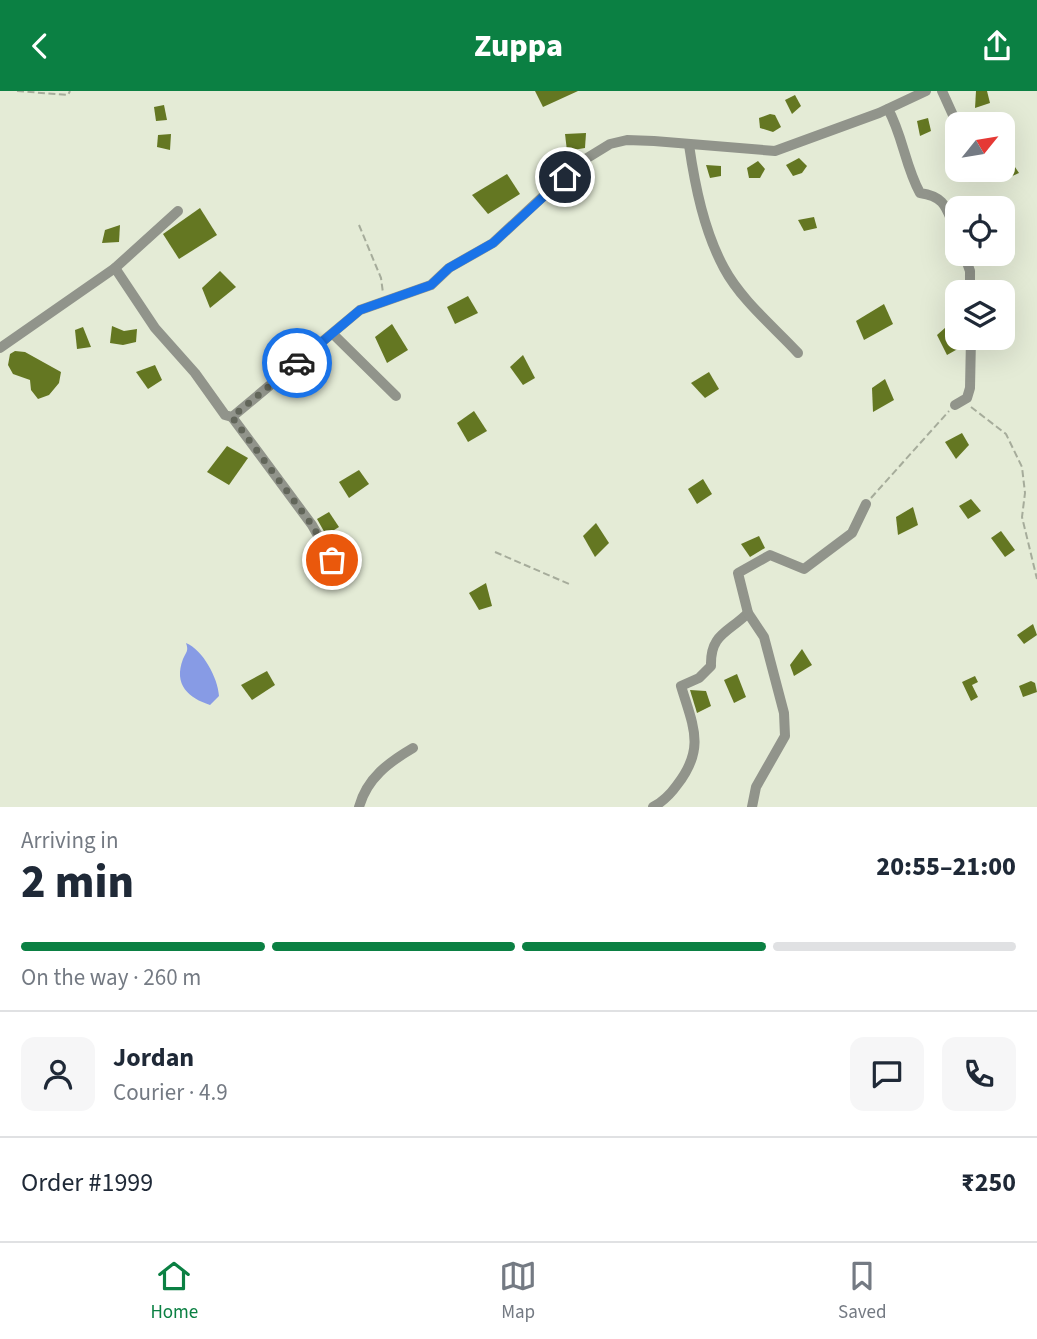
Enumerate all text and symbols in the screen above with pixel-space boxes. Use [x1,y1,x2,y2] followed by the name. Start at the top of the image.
[474,23,563,69] text: Zuppa
[21,27,59,65] icon: back
[978,27,1016,65] icon: share
[945,112,1015,182] north arrow
[945,112,1015,350] map controls
[535,147,595,207] pin
[546,158,584,196] icon: home
[945,196,1015,266] button: locate
[945,280,1015,350] button: layers
[262,328,332,398] courier
[278,344,316,382] icon: car
[302,530,362,590] pin
[313,541,351,579] icon: bag
[21,824,119,857] text: Arriving in
[876,848,1016,885] text: 20:55–21:00
[21,850,134,915] text: 2 min
[21,961,201,994] text: On the way · 260 m
[21,1037,95,1111] button: person
[850,1037,924,1111] button: chat
[942,1037,1016,1111] button: phone
[113,1039,194,1076] text: Jordan
[113,1076,228,1109] text: Courier · 4.9
[21,1164,153,1201] text: Order #1999
[961,1164,1016,1201] text: ₹250
[150,1257,198,1326] tab: Home
[499,1257,537,1326] tab: Map
[838,1257,887,1326] tab: Saved

